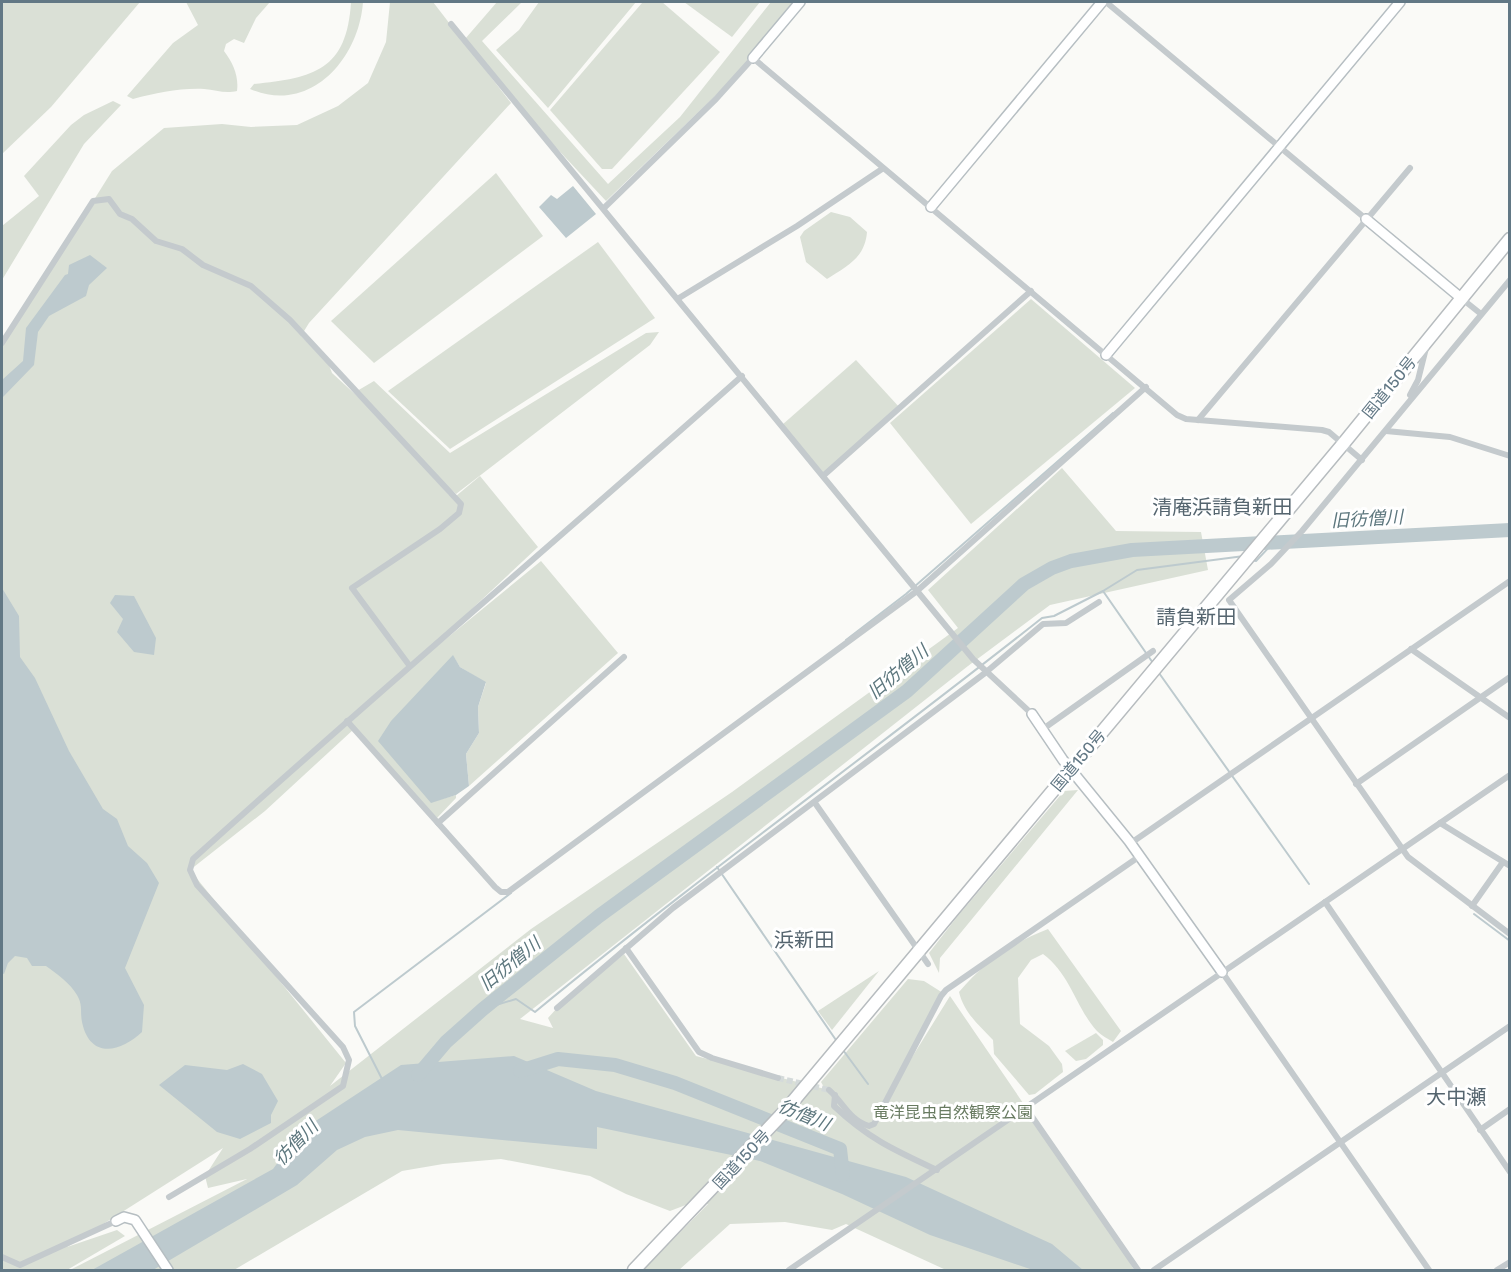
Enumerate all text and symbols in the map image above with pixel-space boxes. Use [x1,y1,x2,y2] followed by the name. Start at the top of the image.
[1359,352,1420,422] street label: 国道150号
[1152,495,1292,519] district label: 清庵浜請負新田
[1330,506,1406,532] water label: 旧彷僧川
[1156,605,1236,629] district label: 請負新田
[863,639,934,704] water label: 旧彷僧川
[1047,726,1110,795] street label: 国道150号
[774,928,834,952] district label: 浜新田
[475,932,546,995] water label: 旧彷僧川
[1426,1085,1486,1109] district label: 大中瀬
[775,1095,835,1136] water label: 彷僧川
[873,1103,1033,1122] park label: 竜洋昆虫自然観察公園
[269,1114,324,1170] water label: 彷僧川
[709,1126,774,1193] street label: 国道150号

